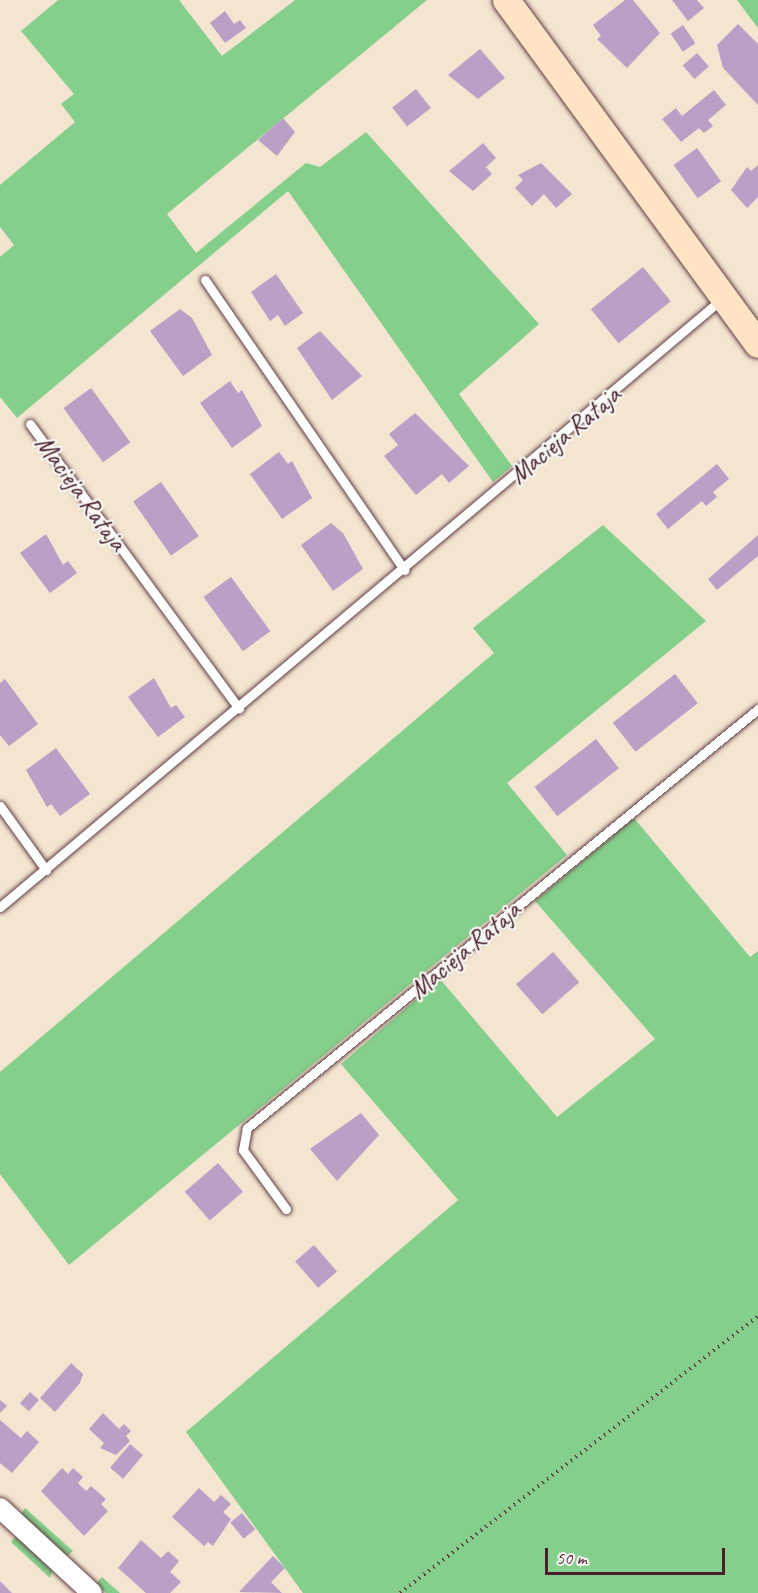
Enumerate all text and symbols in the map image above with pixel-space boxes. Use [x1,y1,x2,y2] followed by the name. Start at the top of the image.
[503,379,627,491] street label: Macieja Rataja
[29,429,133,557] street label: Macieja Rataja
[403,894,527,1006] street label: Macieja Rataja
[548,1536,728,1574] scale bar
[556,1547,587,1569] text: 50 m

